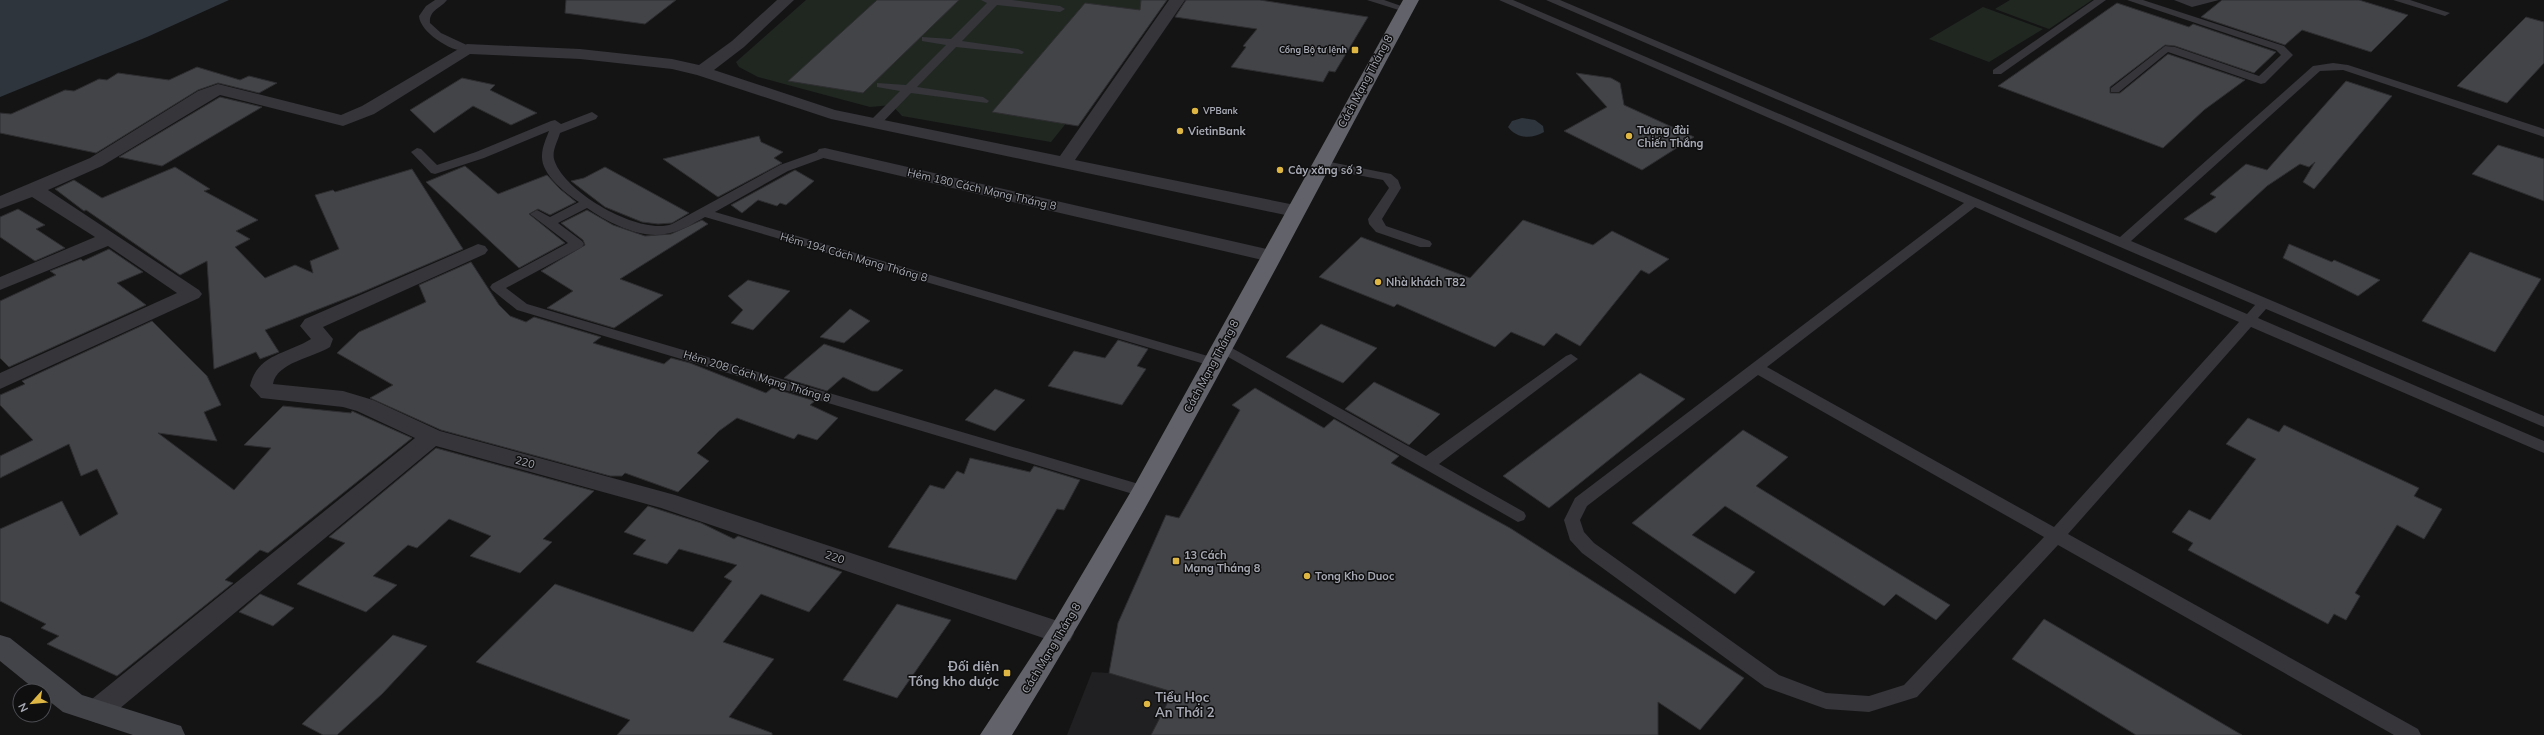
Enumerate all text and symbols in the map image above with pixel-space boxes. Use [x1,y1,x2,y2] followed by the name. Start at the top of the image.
[1335,32,1396,130] street label: Cách Mạng Tháng 8
[1279,44,1347,55] place label: Cổng Bộ tư lệnh
[1350,45,1360,55] marker: Cổng Bộ tư lệnh
[1202,105,1239,116] place label: VPBank
[1190,106,1200,116] marker: VPBank
[1637,123,1704,150] place label: Tượng đài Chiến Thắng
[1187,124,1247,138] place label: VietinBank
[1175,126,1185,136] marker: VietinBank
[1624,131,1634,141] marker: Tượng đài Chiến Thắng
[1288,163,1363,177] place label: Cây xăng số 3
[906,165,1058,213] street label: Hẻm 180 Cách Mạng Tháng 8
[1275,165,1285,175] marker: Cây xăng số 3
[779,229,930,285] street label: Hẻm 194 Cách Mạng Tháng 8
[1386,275,1466,289] place label: Nhà khách T82
[1373,277,1383,287] marker: Nhà khách T82
[1181,317,1242,415] street label: Cách Mạng Tháng 8
[682,347,832,405] street label: Hẻm 208 Cách Mạng Tháng 8
[514,453,537,471] street label: 220
[823,547,847,567] street label: 220
[1184,548,1261,575] place label: 13 Cách Mạng Tháng 8
[1171,556,1181,566] marker: 13 Cách Mạng Tháng 8
[1315,569,1395,583] place label: Tong Kho Duoc
[1302,571,1312,581] marker: Tong Kho Duoc
[1018,600,1084,696] street label: Cách Mạng Tháng 8
[908,658,999,689] place label: Đối diện Tổng kho dược
[1002,668,1012,678] marker: Đối diện Tổng kho dược
[12,683,52,723] north arrow
[1155,689,1215,720] place label: Tiểu Học An Thới 2
[1142,699,1152,709] marker: Tiểu Học An Thới 2
[15,701,31,714] text: N

